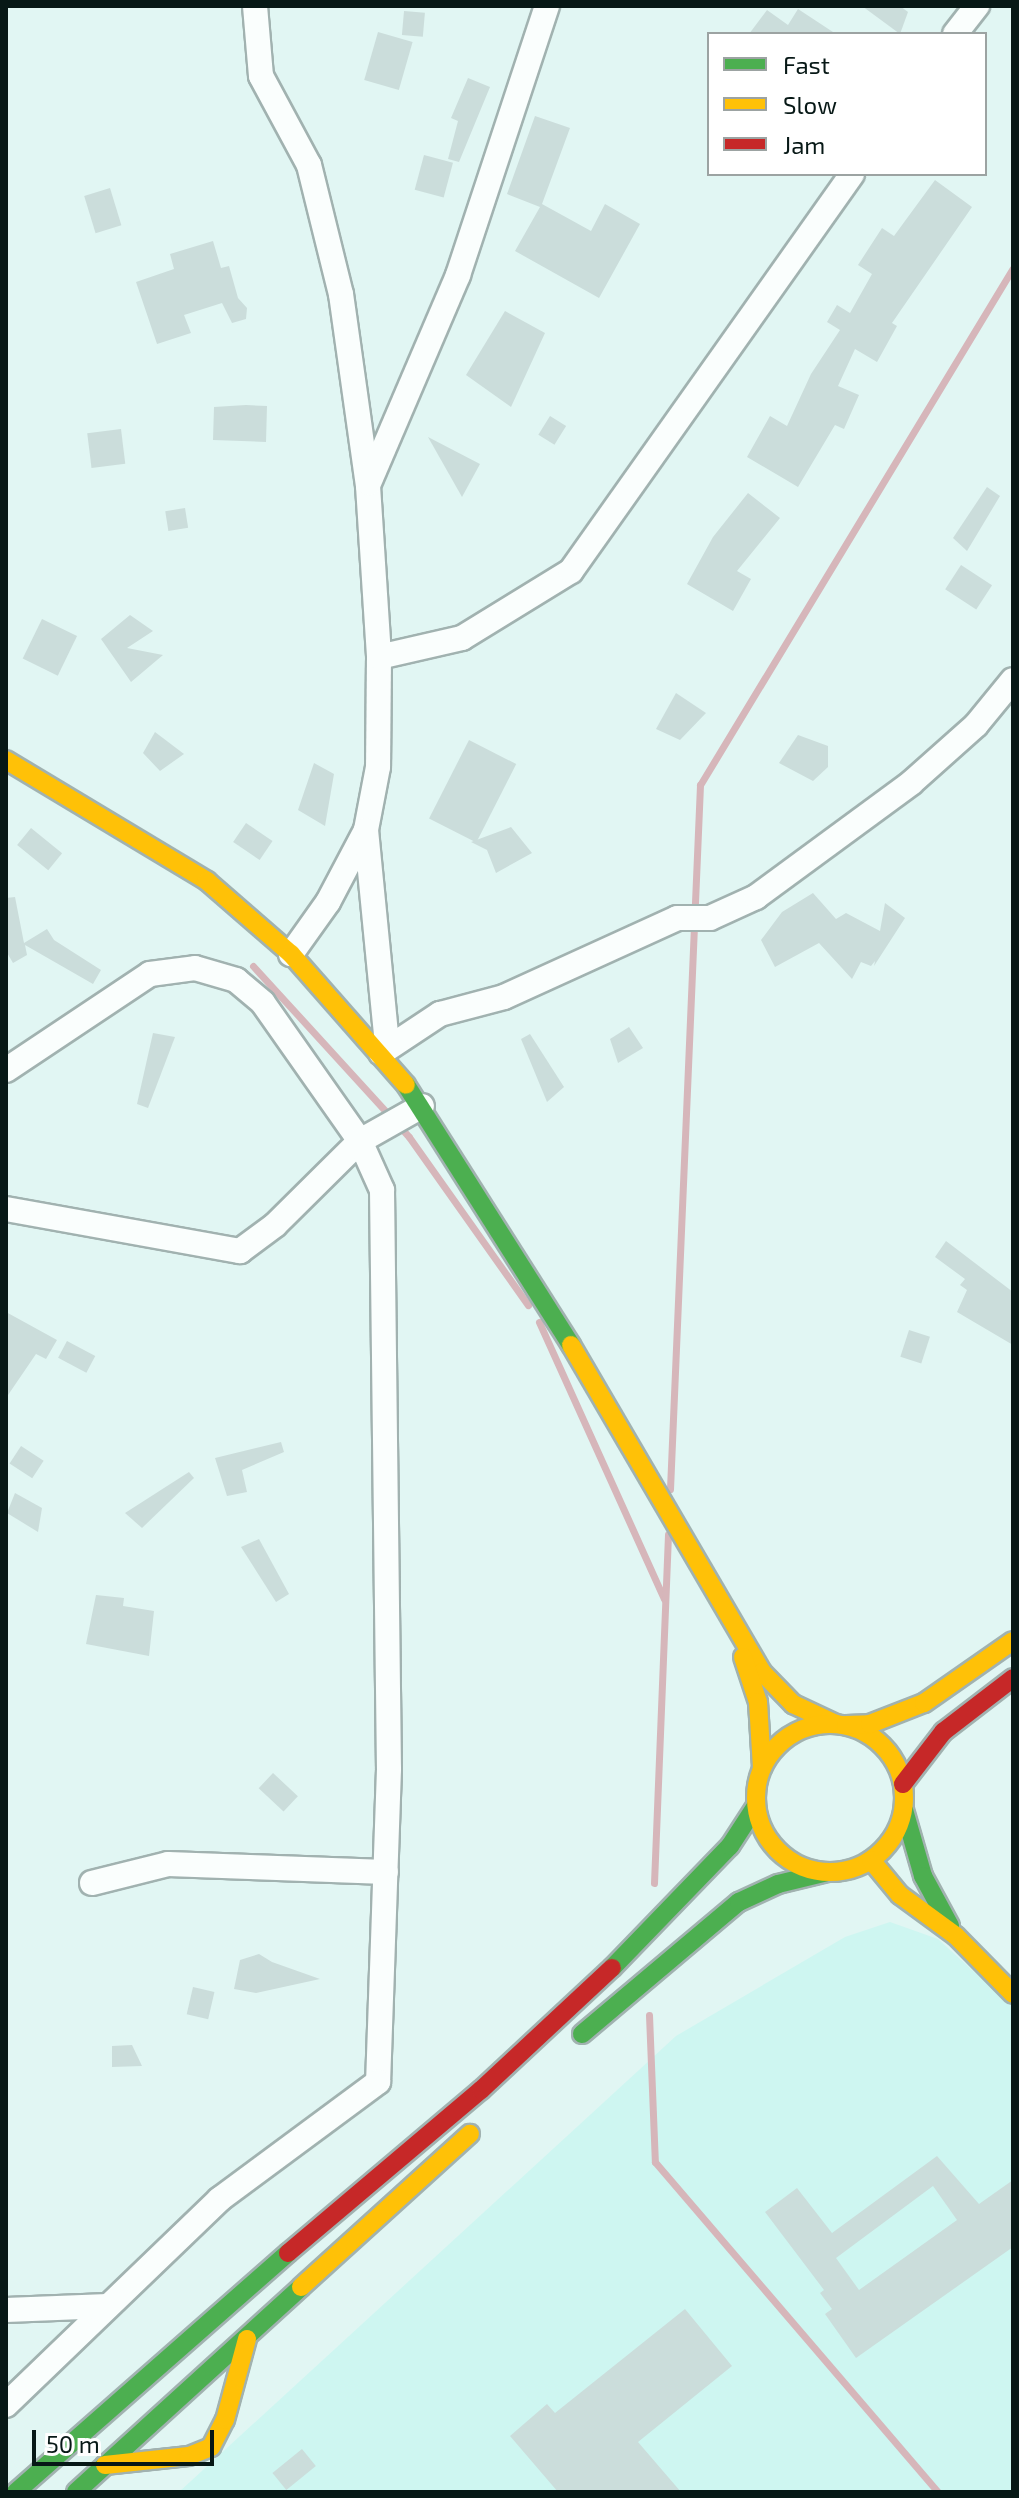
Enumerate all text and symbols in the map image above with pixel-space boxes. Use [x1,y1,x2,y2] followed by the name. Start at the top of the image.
[707,32,987,176] legend
[783,50,830,79] text: Fast
[783,90,837,119] text: Slow
[783,130,825,159] text: Jam
[36,2414,218,2464] scale bar
[46,2429,100,2458] text: 50 m

